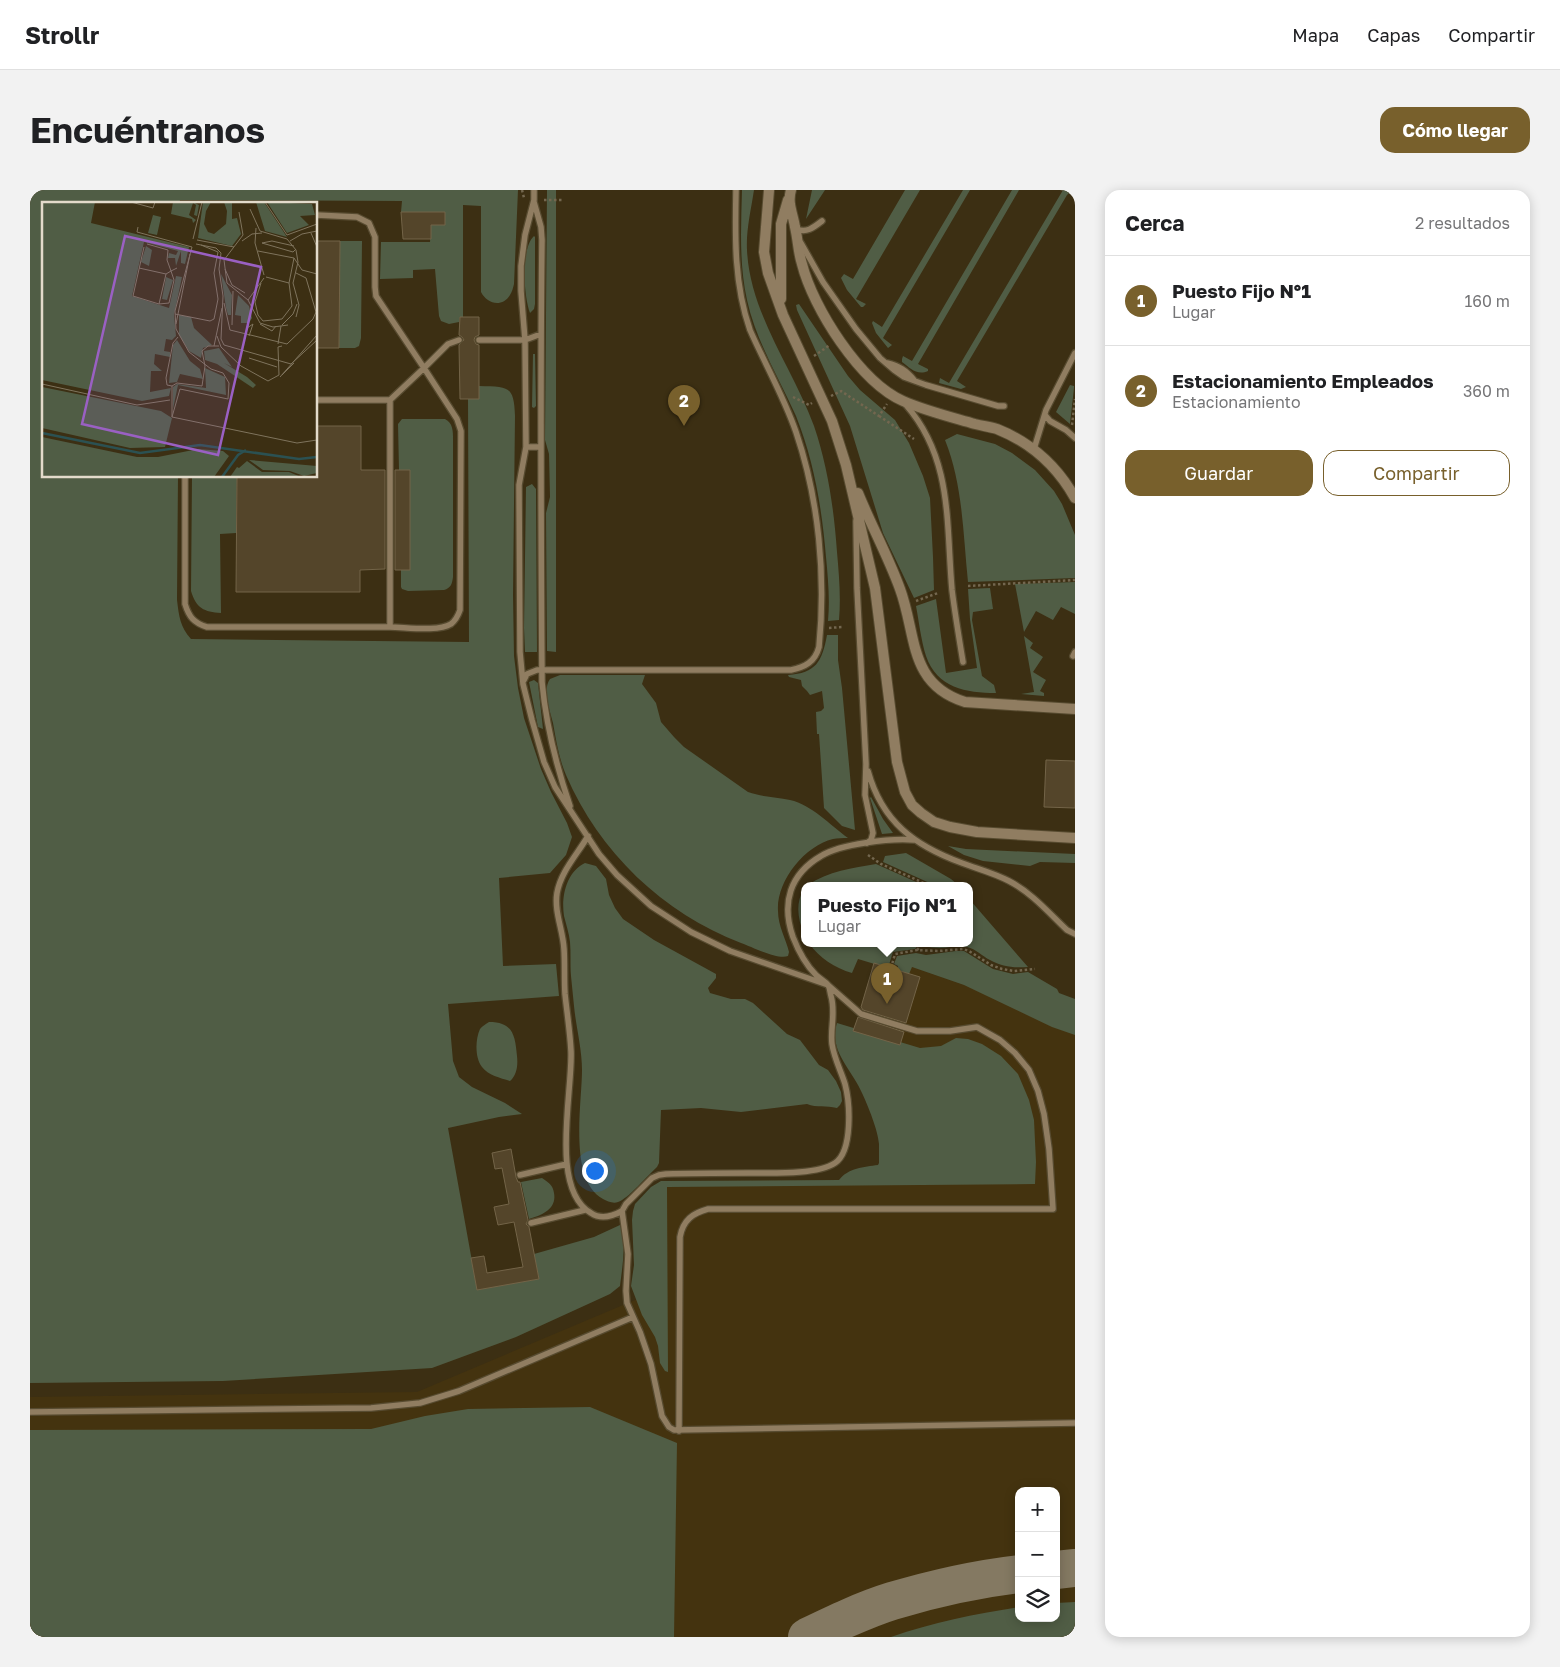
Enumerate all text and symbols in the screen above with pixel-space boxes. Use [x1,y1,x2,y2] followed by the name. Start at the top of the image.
[25,20,99,49] text: Strollr
[1292,24,1339,46] text: Mapa
[1367,24,1420,46] text: Capas
[1448,24,1535,46] text: Compartir
[1380,107,1530,153] button: Cómo llegar
[30,109,265,151] text: Encuéntranos
[42,202,318,478] inset map
[1125,210,1184,236] text: Cerca
[1415,213,1510,233] text: 2 resultados
[1172,279,1311,302] text: Puesto Fijo N°1
[1137,291,1145,311] text: 1
[1464,291,1510,311] text: 160 m
[1172,302,1216,322] text: Lugar
[1172,369,1434,392] text: Estacionamiento Empleados
[1136,381,1146,401] text: 2
[1463,381,1510,401] text: 360 m
[668,385,700,426] pin: 2
[1172,392,1301,412] text: Estacionamiento
[1125,450,1313,496] button: Guardar
[1323,450,1510,496] button: Compartir
[801,882,973,947] popup
[817,893,957,916] text: Puesto Fijo N°1
[817,916,861,936] text: Lugar
[871,963,903,1004] pin: 1
[582,1158,608,1184] your location
[1015,1487,1060,1622] map controls
[1015,1487,1060,1532] button: +
[1015,1532,1060,1577] button: −
[1015,1577,1060,1622] button: layers

